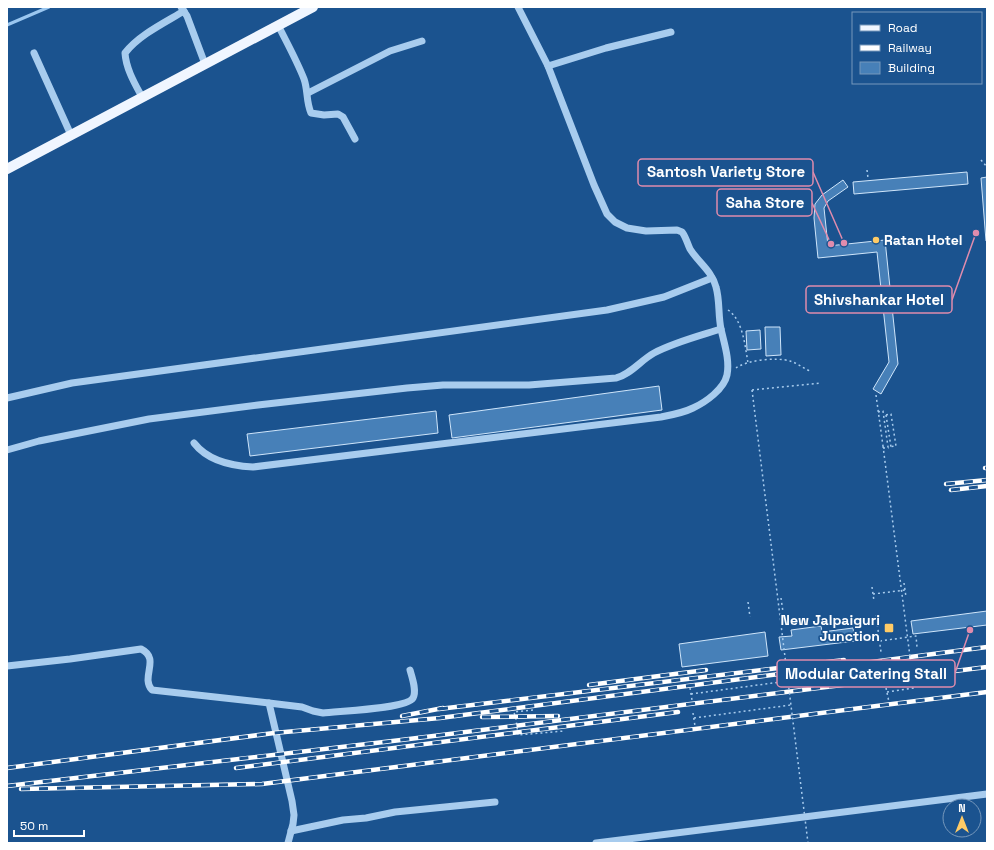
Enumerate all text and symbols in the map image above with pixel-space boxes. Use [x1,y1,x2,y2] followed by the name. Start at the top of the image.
[852,12,982,84] legend
[888,20,917,36] text: Road
[888,40,932,56] text: Railway
[888,60,935,76] text: Building
[638,159,813,186] callout: Santosh Variety Store
[647,162,805,181] text: Santosh Variety Store
[717,189,812,216] callout: Saha Store
[726,193,805,212] text: Saha Store
[884,231,963,249] place label: Ratan Hotel
[871,235,881,245] marker: Ratan Hotel
[806,286,952,313] callout: Shivshankar Hotel
[814,290,944,309] text: Shivshankar Hotel
[781,611,880,645] place label: New Jalpaiguri Junction
[883,622,895,634] marker: New Jalpaiguri Junction
[777,660,955,687] callout: Modular Catering Stall
[785,664,947,683] text: Modular Catering Stall
[942,798,982,838] north arrow
[958,801,966,815] text: N
[14,812,84,838] scale bar
[20,818,48,834] text: 50 m

